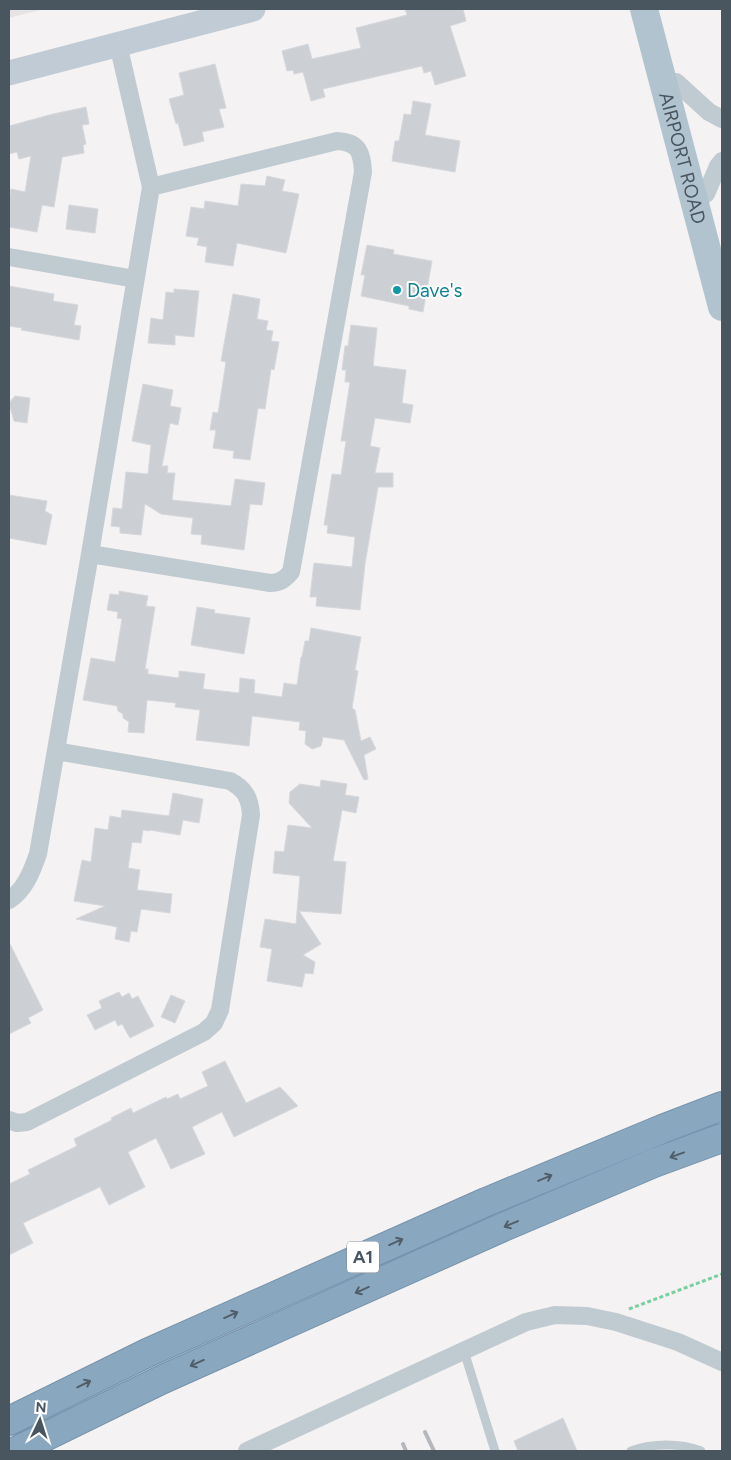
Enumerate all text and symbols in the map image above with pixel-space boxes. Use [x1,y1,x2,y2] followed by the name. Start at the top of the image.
[655,90,711,226] street label: AIRPORT ROAD
[407,279,462,302] place label: Dave's
[391,284,403,296] marker: Dave's
[669,1151,685,1160] one-way arrow
[537,1172,552,1182] one-way arrow
[503,1221,518,1230] one-way arrow
[388,1237,403,1247] one-way arrow
[347,1242,379,1272] road number: A1
[355,1286,370,1296] one-way arrow
[223,1310,238,1320] one-way arrow
[190,1359,205,1369] one-way arrow
[76,1379,91,1388] one-way arrow
[15,1395,65,1445] north arrow
[35,1399,47,1416] text: N

